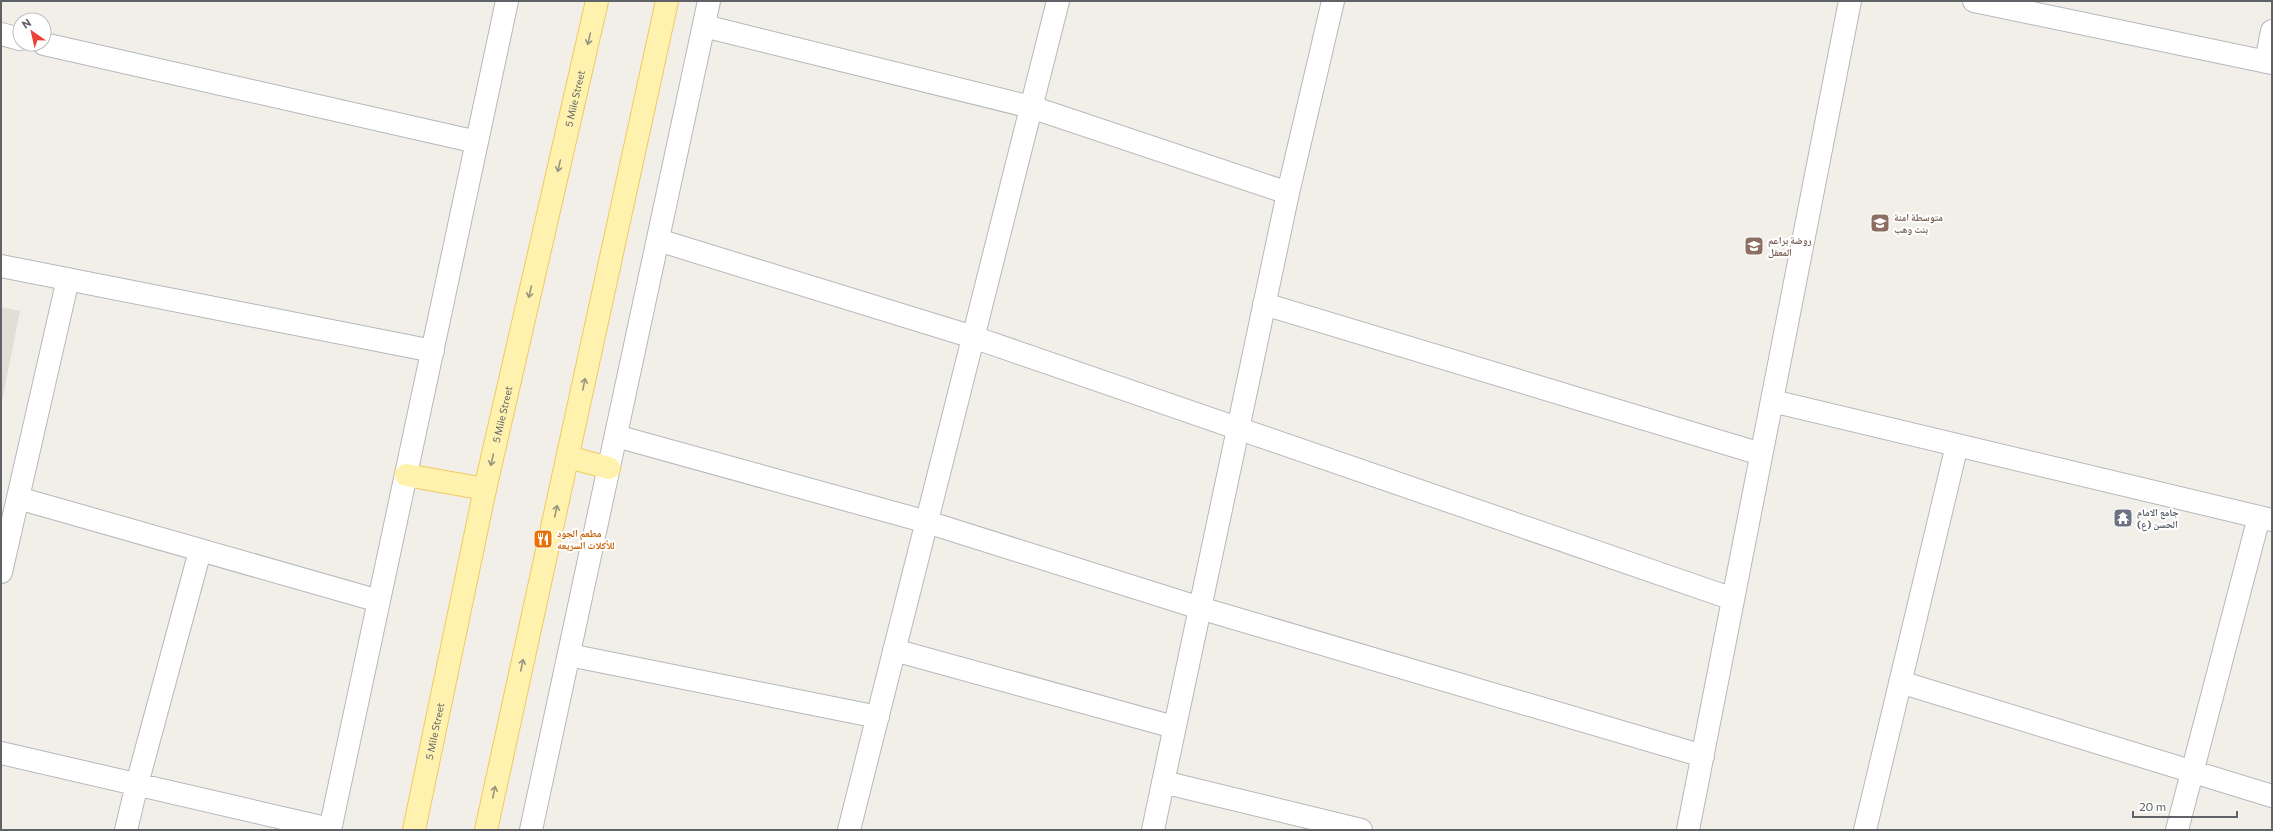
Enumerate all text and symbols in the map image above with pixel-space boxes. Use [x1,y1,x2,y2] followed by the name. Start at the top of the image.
[12,12,52,52] north arrow
[19,16,33,31] text: N
[584,32,592,45] one-way arrow
[562,69,587,128] street label: 5 Mile Street
[555,159,563,172] one-way arrow
[1894,211,1943,236] place label: متوسطة امنة بنت وهب
[1869,212,1891,234] school or university icon: متوسطة امنة بنت وهب
[1768,234,1812,259] place label: روضة براعم المعقل
[1743,235,1765,257] school or university icon: روضة براعم المعقل
[526,286,534,299] one-way arrow
[581,377,589,390] one-way arrow
[490,385,514,444] street label: 5 Mile Street
[487,453,495,466] one-way arrow
[553,505,561,518] one-way arrow
[2137,506,2179,532] place label: جامع الامام الحسن (ع)
[2112,507,2134,529] temple icon: جامع الامام الحسن (ع)
[557,527,615,552] place label: مطعم الجود للأكلات السريعه
[532,528,554,550] restaurant icon: مطعم الجود للأكلات السريعه
[519,659,527,672] one-way arrow
[423,702,446,761] street label: 5 Mile Street
[491,786,499,799] one-way arrow
[2133,793,2237,819] scale bar
[2139,799,2166,813] text: 20 m

